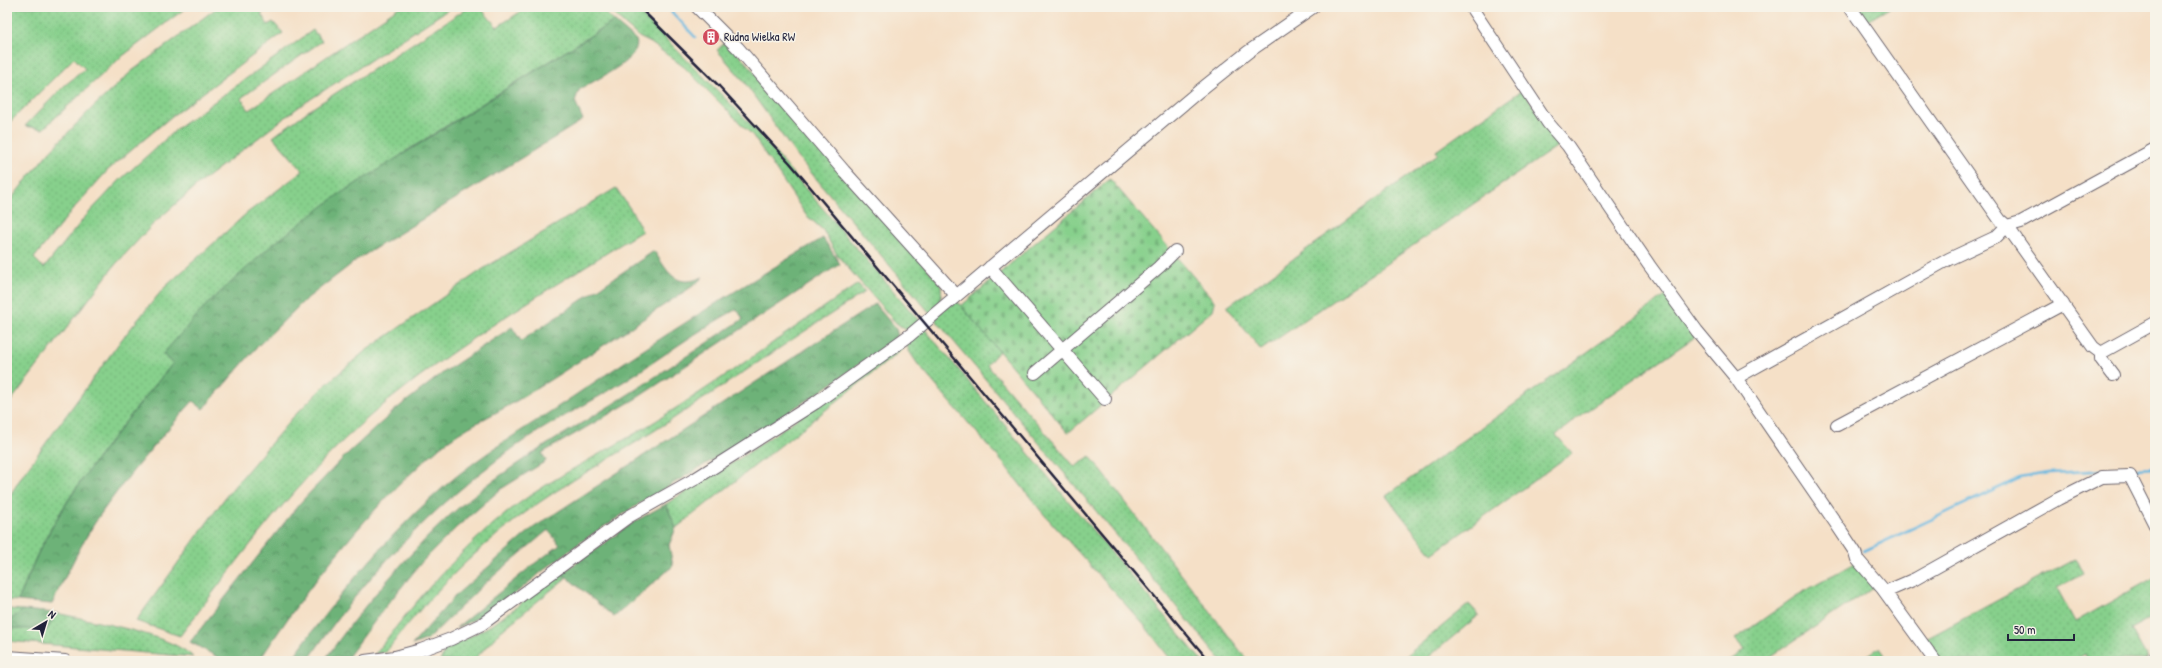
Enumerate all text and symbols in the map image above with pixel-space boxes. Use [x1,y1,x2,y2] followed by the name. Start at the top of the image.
[701,27,721,47] building icon: Rudna Wielka RW
[724,28,796,45] place label: Rudna Wielka RW
[26,602,66,642] north arrow
[46,607,59,622] text: N
[2008,616,2074,642] scale bar
[2014,621,2035,638] text: 50 m

